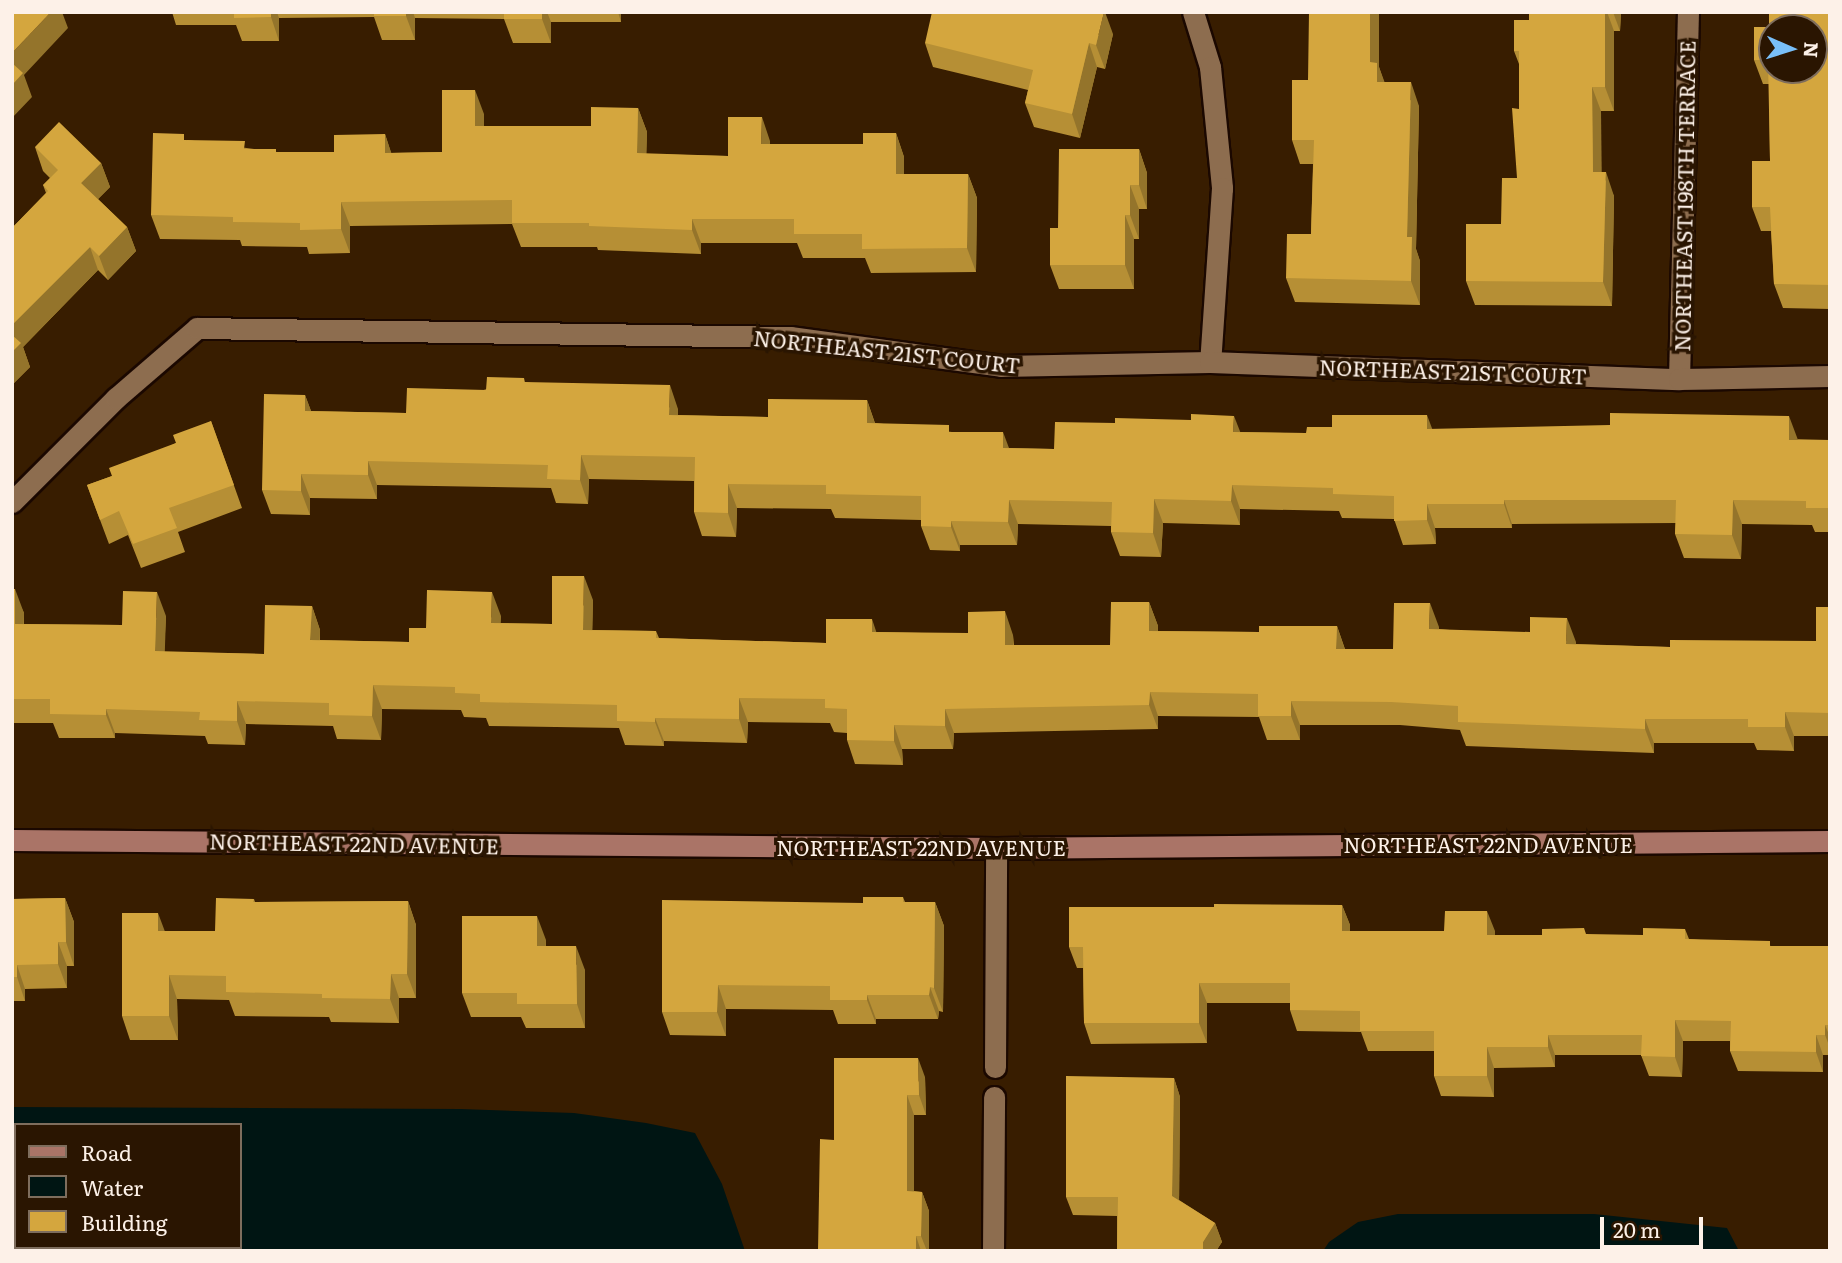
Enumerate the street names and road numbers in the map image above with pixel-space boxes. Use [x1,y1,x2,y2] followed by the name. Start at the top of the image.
[1669,40,1699,352] street label: NORTHEAST 198TH TERRACE
[752,324,1022,378] street label: NORTHEAST 21ST COURT
[1319,354,1587,388] street label: NORTHEAST 21ST COURT
[209,828,499,858] street label: NORTHEAST 22ND AVENUE
[1343,831,1633,857] street label: NORTHEAST 22ND AVENUE
[776,834,1066,860] street label: NORTHEAST 22ND AVENUE

